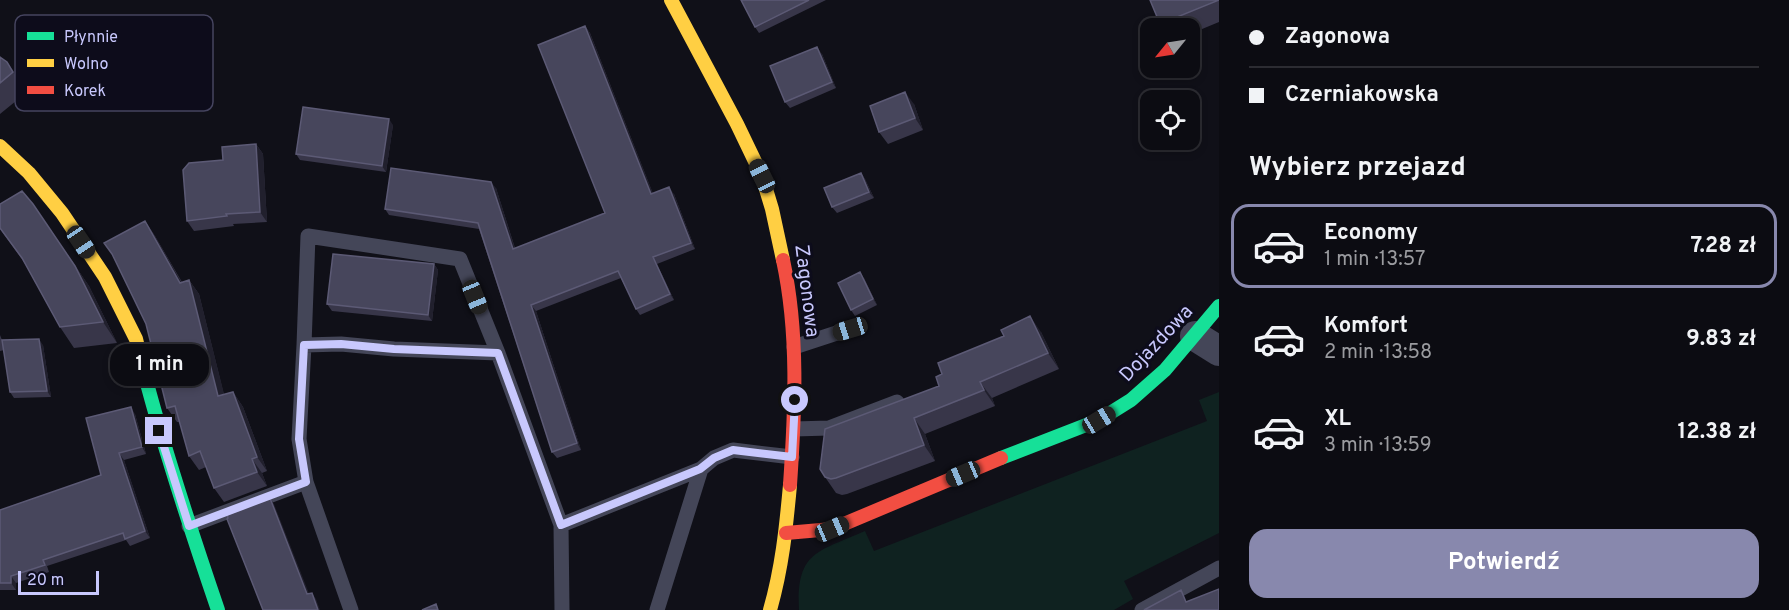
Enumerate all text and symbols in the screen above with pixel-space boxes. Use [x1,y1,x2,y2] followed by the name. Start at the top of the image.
[15,15,213,111] legend
[1140,18,1200,78] north arrow
[1140,18,1200,150] map controls
[1285,24,1390,51] text: Zagonowa
[64,28,118,48] text: Płynnie
[64,55,108,75] text: Wolno
[64,82,106,102] text: Korek
[1285,82,1439,109] text: Czerniakowska
[1140,90,1200,150] button: locate
[1249,151,1466,185] text: Wybierz przejazd
[746,156,778,196] car
[1252,219,1306,273] icon: car
[1324,220,1418,247] text: Economy
[63,222,99,262] car
[1690,233,1756,260] text: 7.28 zł
[787,243,825,339] street label: Zagonowa
[1324,247,1426,273] text: 1 min · 13:57
[460,277,490,317] car
[1114,300,1200,388] street label: Dojazdowa
[1252,312,1306,366] icon: car
[1324,313,1408,340] text: Komfort
[830,315,870,343] car
[1686,326,1756,353] text: 9.83 zł
[1324,340,1432,366] text: 2 min · 13:58
[110,344,208,386] callout: 1 min
[135,352,184,378] text: 1 min
[781,386,808,413] route start
[1079,403,1119,437] car
[1252,405,1306,459] icon: car
[1324,406,1351,433] text: XL
[145,417,172,444] route end
[1678,419,1756,446] text: 12.38 zł
[1324,433,1432,459] text: 3 min · 13:59
[943,459,983,489] car
[812,514,852,544] car
[1249,529,1759,598] button: Potwierdź
[18,568,99,596] scale bar
[27,571,64,591] text: 20 m

